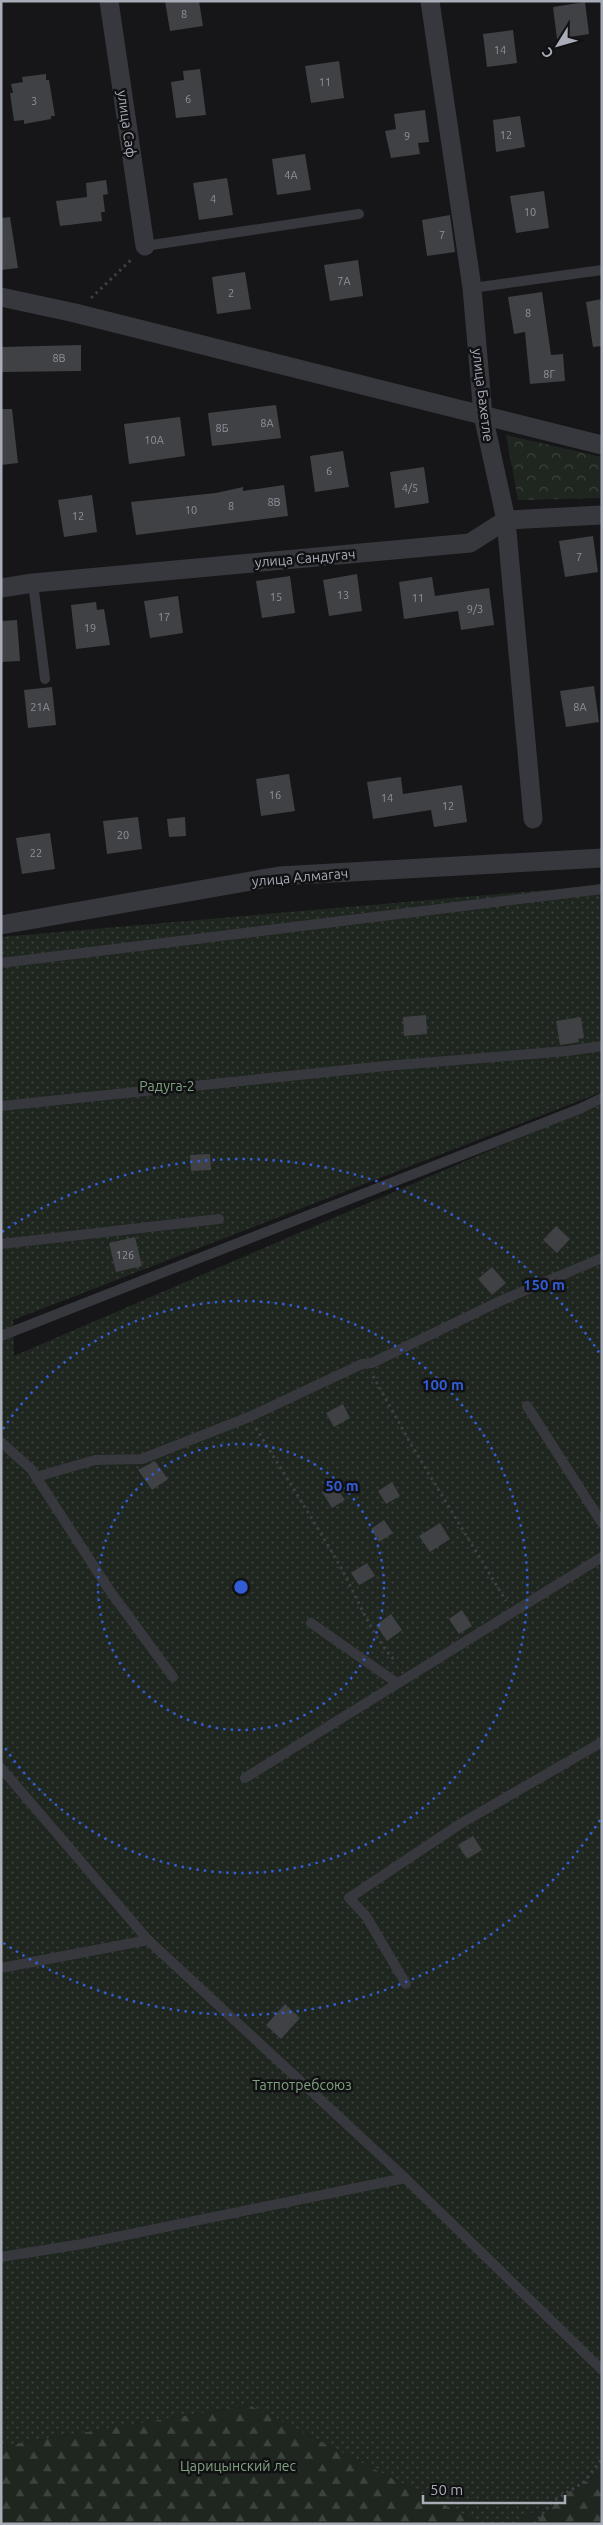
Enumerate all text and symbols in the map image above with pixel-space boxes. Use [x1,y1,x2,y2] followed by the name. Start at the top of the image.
[181,8,187,20] house number: 8
[533,20,583,70] north arrow
[494,44,506,56] house number: 14
[539,44,557,61] text: С
[319,76,331,88] house number: 11
[114,89,140,159] street label: улица Саф
[185,93,191,105] house number: 6
[31,95,37,107] house number: 3
[500,129,512,141] house number: 12
[404,130,410,142] house number: 9
[284,169,299,181] house number: 4А
[210,193,216,205] house number: 4
[524,206,536,218] house number: 10
[439,229,445,241] house number: 7
[337,275,352,287] house number: 7А
[228,287,234,299] house number: 2
[525,307,531,319] house number: 8
[469,347,497,443] street label: улица Бахетле
[52,352,66,364] house number: 8В
[543,368,555,380] house number: 8Г
[260,417,275,429] house number: 8А
[216,422,229,434] house number: 8Б
[144,434,165,446] house number: 10А
[326,465,332,477] house number: 6
[402,482,418,494] house number: 4/5
[267,496,281,508] house number: 8В
[228,500,234,512] house number: 8
[185,504,197,516] house number: 10
[72,510,84,522] house number: 12
[254,546,356,570] street label: улица Сандугач
[576,551,582,563] house number: 7
[337,589,349,601] house number: 13
[270,591,282,603] house number: 15
[412,592,424,604] house number: 11
[467,603,483,615] house number: 9/3
[158,611,170,623] house number: 17
[84,622,96,634] house number: 19
[30,701,51,713] house number: 21А
[573,701,588,713] house number: 8А
[269,789,281,801] house number: 16
[381,792,393,804] house number: 14
[442,800,454,812] house number: 12
[117,829,129,841] house number: 20
[30,847,42,859] house number: 22
[251,865,349,889] street label: улица Алмагач
[139,1078,195,1094] park label: Радуга-2
[116,1249,134,1261] house number: 126
[523,1276,565,1293] text: 150 m
[422,1376,464,1393] text: 100 m
[325,1477,359,1494] text: 50 m
[232,1578,250,1596] centre of rings
[252,2077,352,2093] park label: Татпотребсоюз
[180,2458,297,2474] park label: Царицынский лес
[423,2472,566,2504] scale bar
[430,2481,463,2498] text: 50 m

